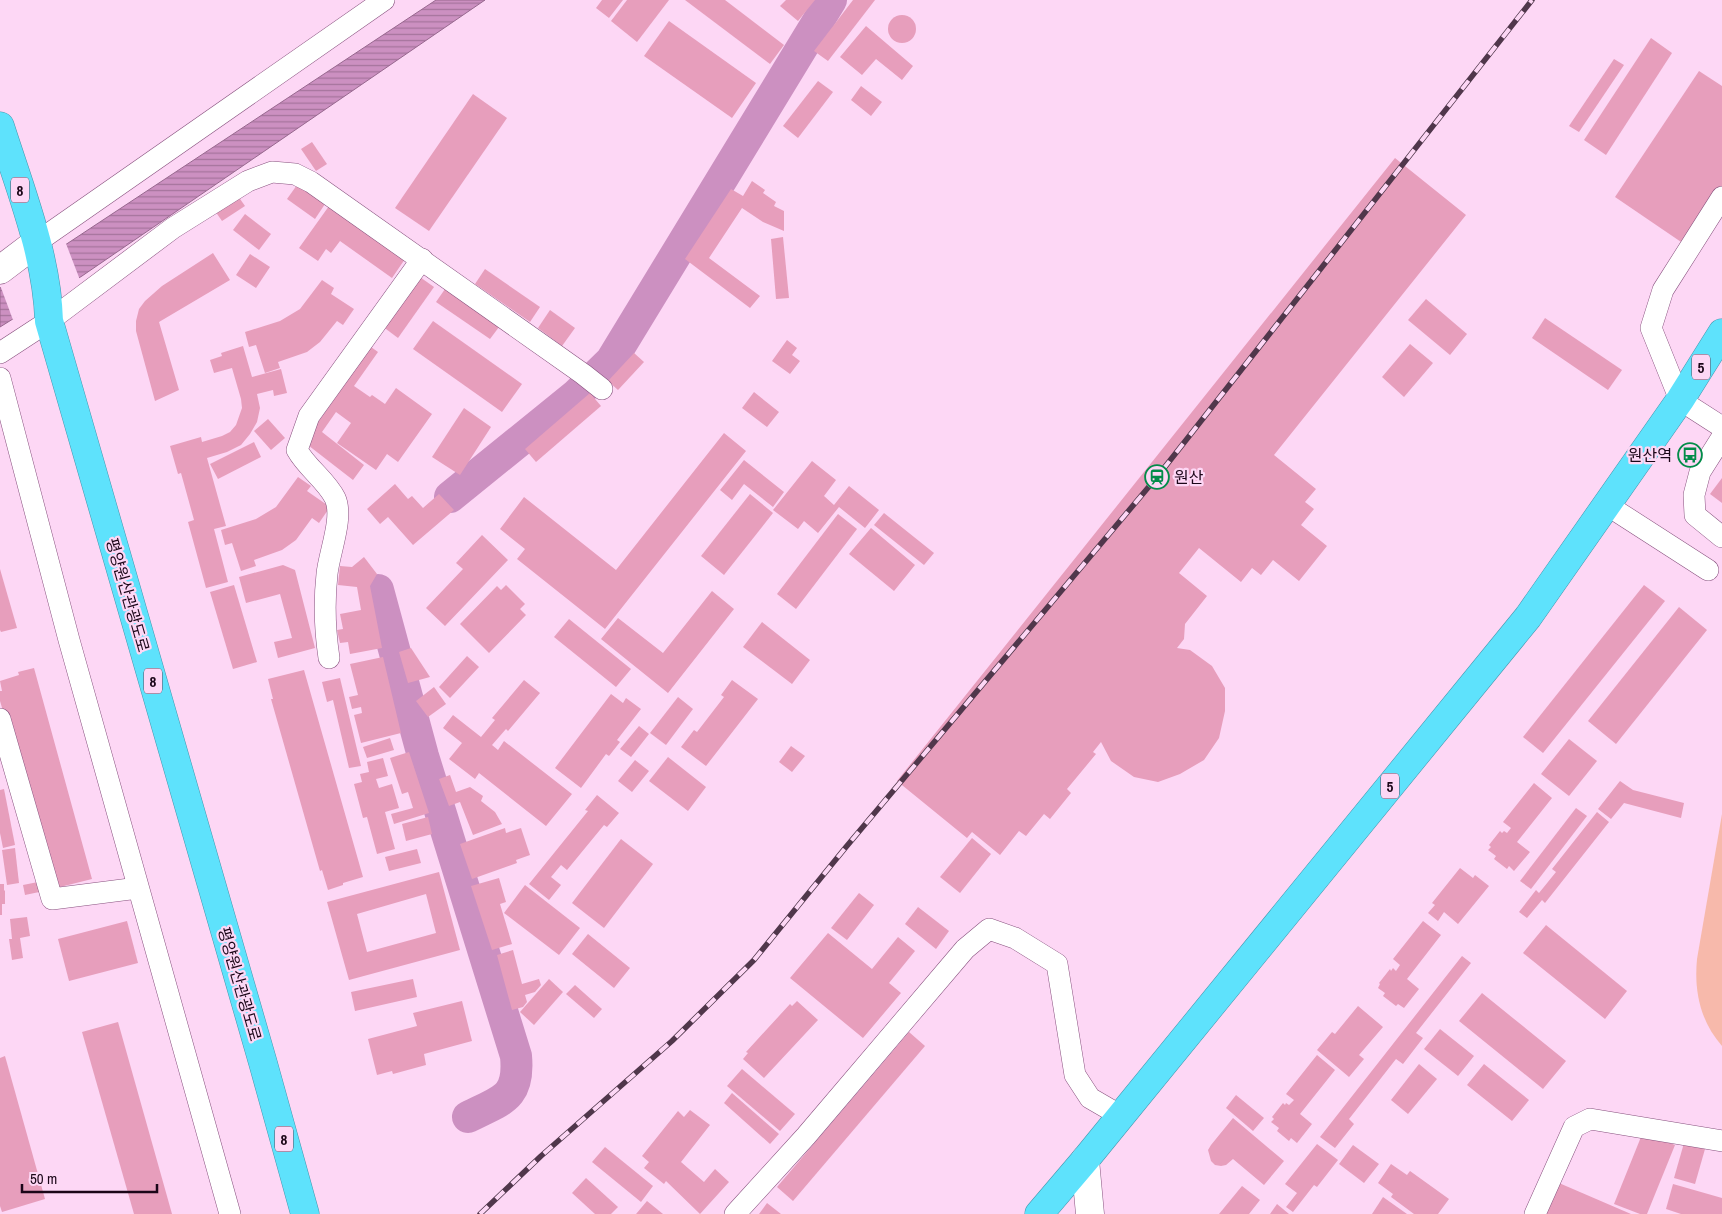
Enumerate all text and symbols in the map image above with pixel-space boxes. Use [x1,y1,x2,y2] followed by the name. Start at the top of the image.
[11,178,29,202] road number: 8
[1692,354,1710,380] road number: 5
[1677,442,1703,468] bus stop icon: 원산역
[1628,444,1672,466] place label: 원산역
[1144,464,1170,490] station icon: 원산
[1174,466,1204,488] place label: 원산
[101,535,155,655] street label: 평양원산관광도로
[144,668,162,694] road number: 8
[1381,774,1399,798] road number: 5
[213,924,267,1044] street label: 평양원산관광도로
[275,1126,293,1152] road number: 8
[22,1162,158,1194] scale bar
[30,1168,57,1189] text: 50 m

